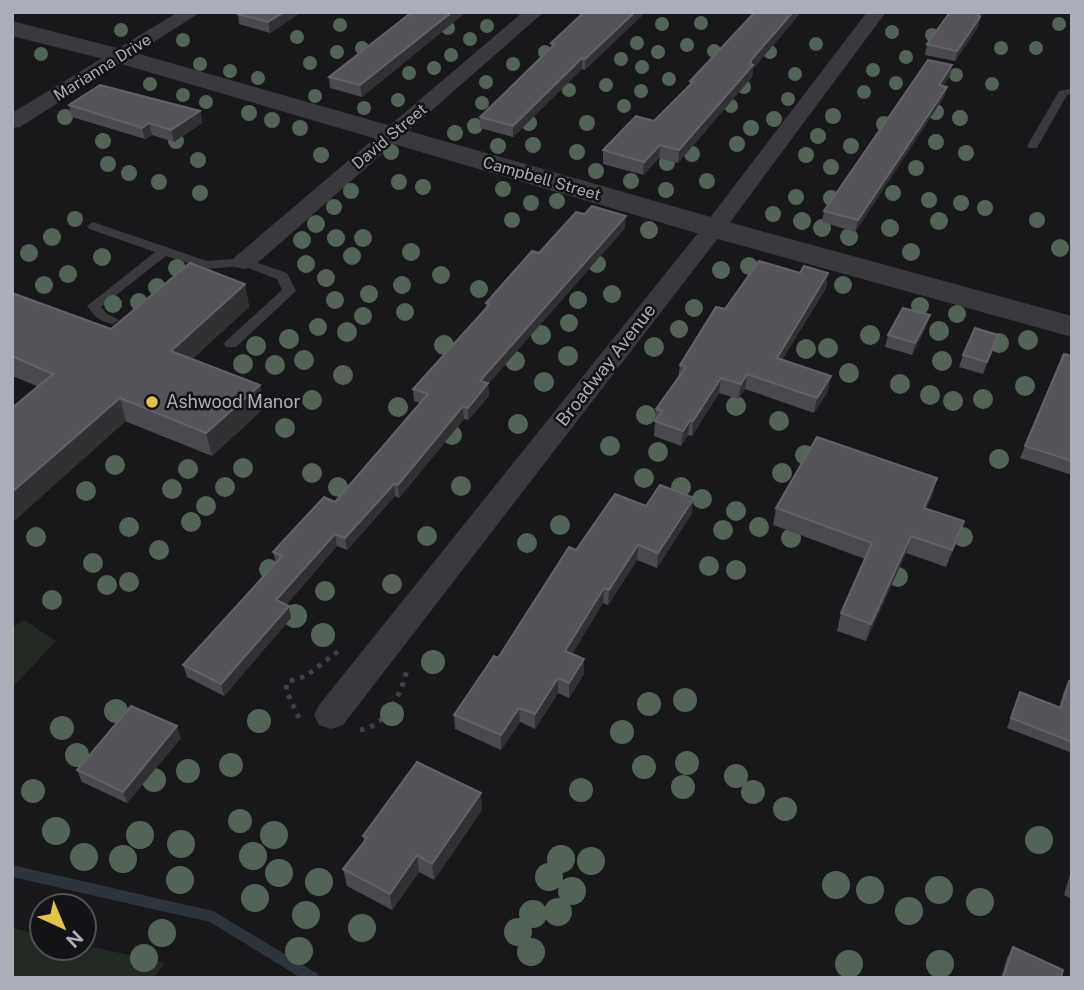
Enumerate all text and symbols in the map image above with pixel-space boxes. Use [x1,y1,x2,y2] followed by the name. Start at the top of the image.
[50,30,155,105] street label: Marianna Drive
[348,100,431,173] street label: David Street
[481,153,603,204] street label: Campbell Street
[551,300,660,430] street label: Broadway Avenue
[166,391,300,412] place label: Ashwood Manor
[144,394,160,410] marker: Ashwood Manor
[28,892,98,962] north arrow
[62,926,88,952] text: N

